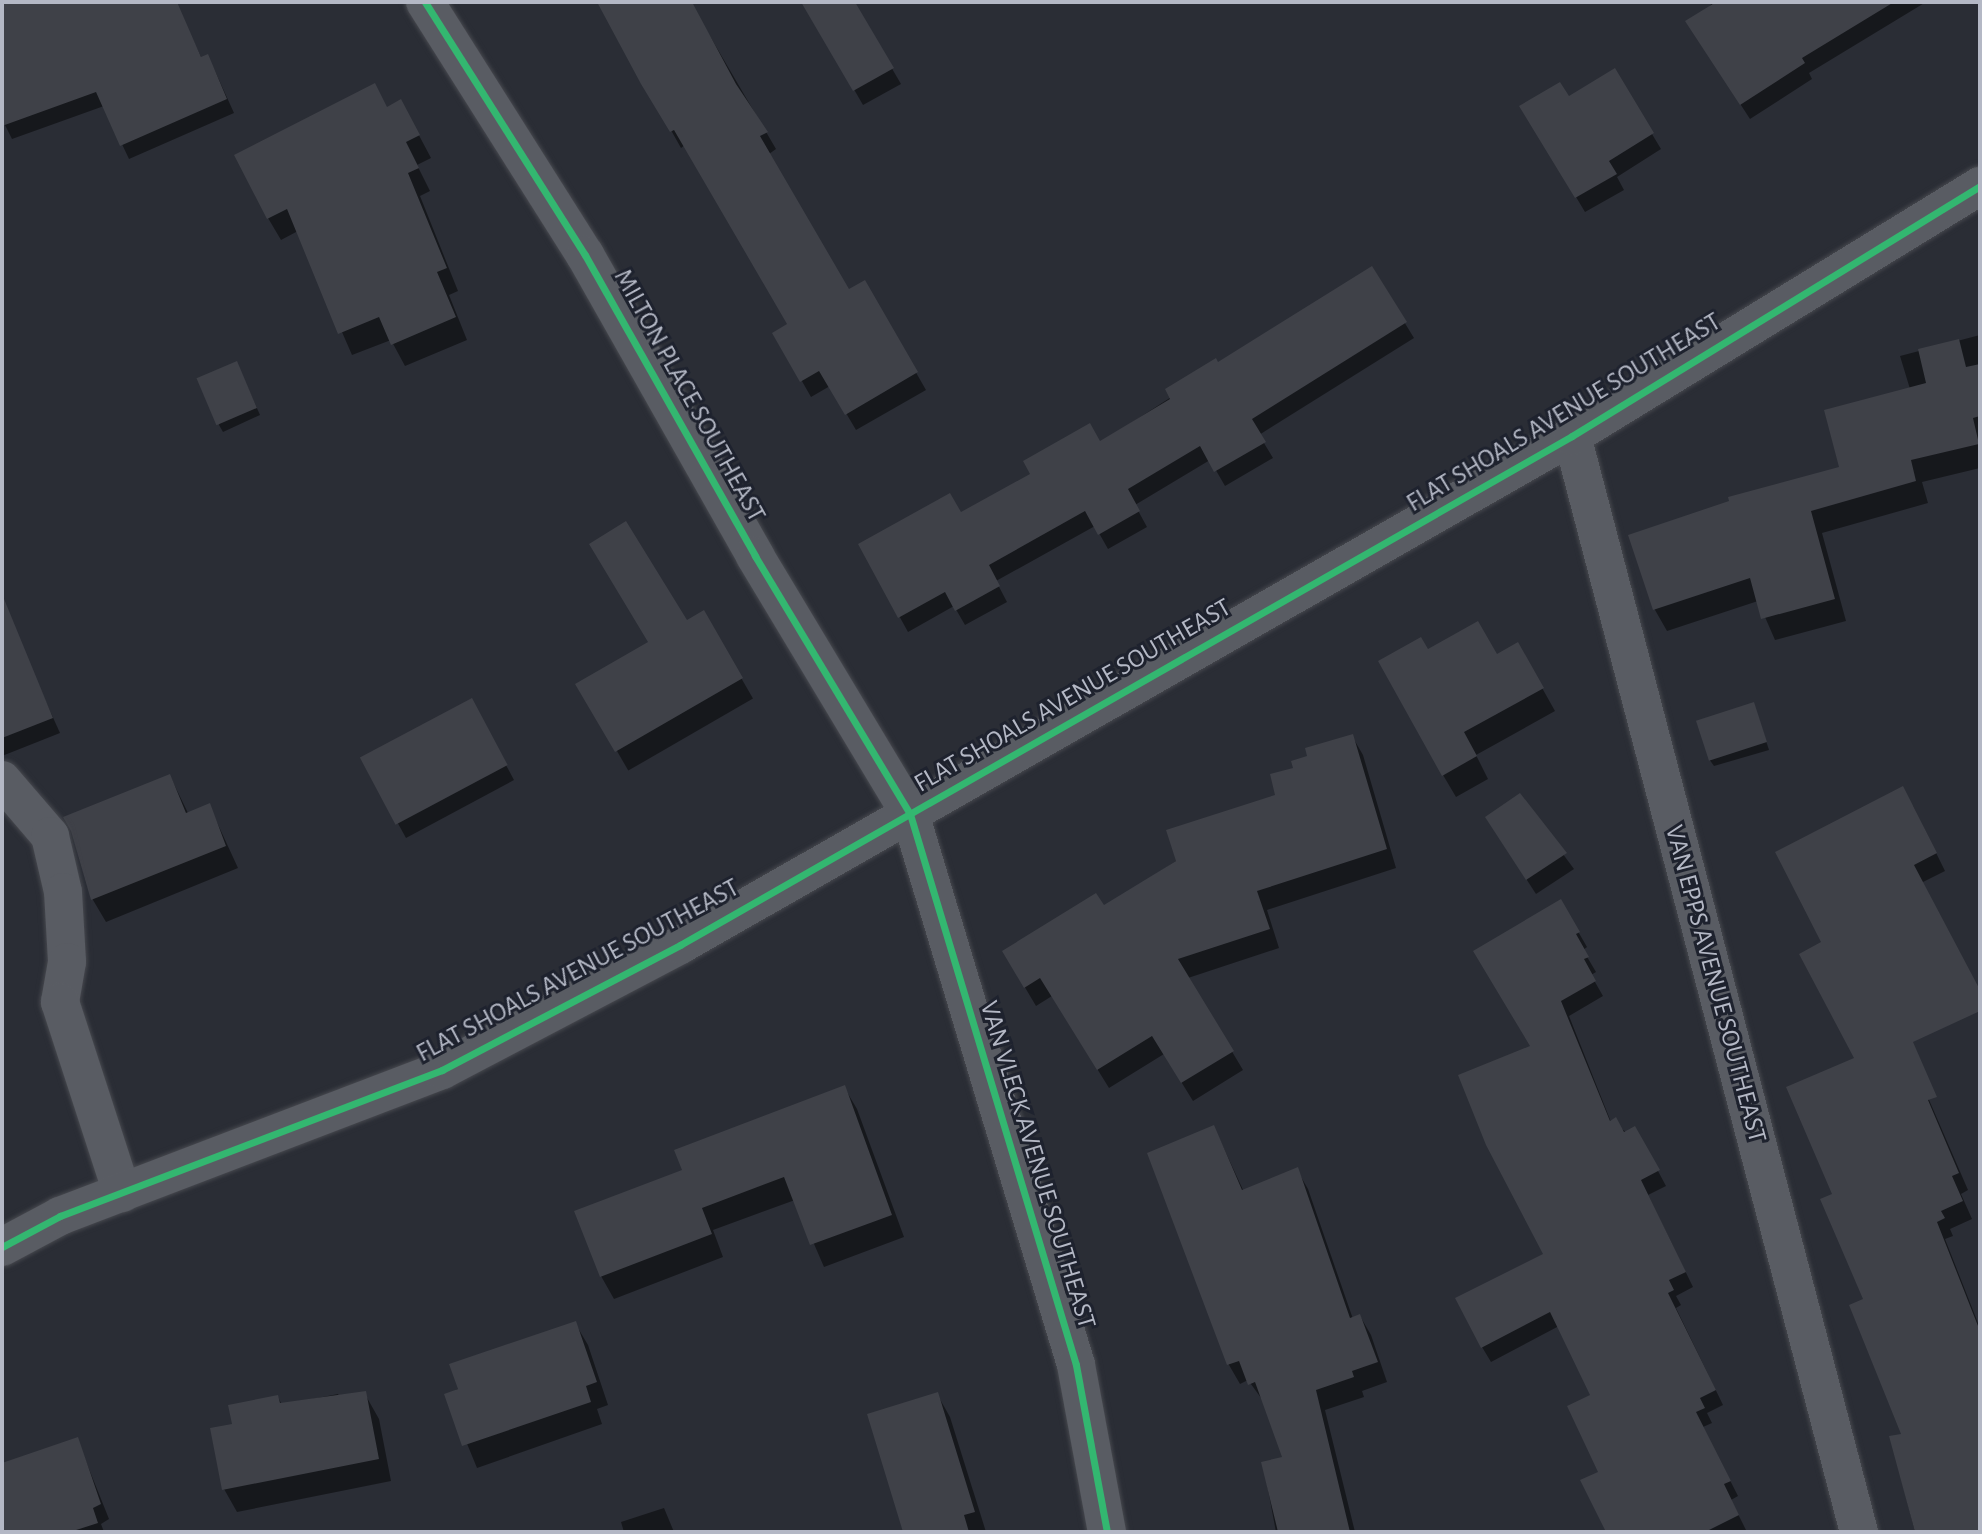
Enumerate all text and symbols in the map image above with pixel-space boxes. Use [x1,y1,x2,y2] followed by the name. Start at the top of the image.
[606,264,772,528] street label: MILTON PLACE SOUTHEAST
[1401,307,1727,519] street label: FLAT SHOALS AVENUE SOUTHEAST
[909,592,1237,800] street label: FLAT SHOALS AVENUE SOUTHEAST
[1658,822,1772,1146] street label: VAN EPPS AVENUE SOUTHEAST
[411,872,745,1070] street label: FLAT SHOALS AVENUE SOUTHEAST
[972,997,1102,1333] street label: VAN VLECK AVENUE SOUTHEAST

